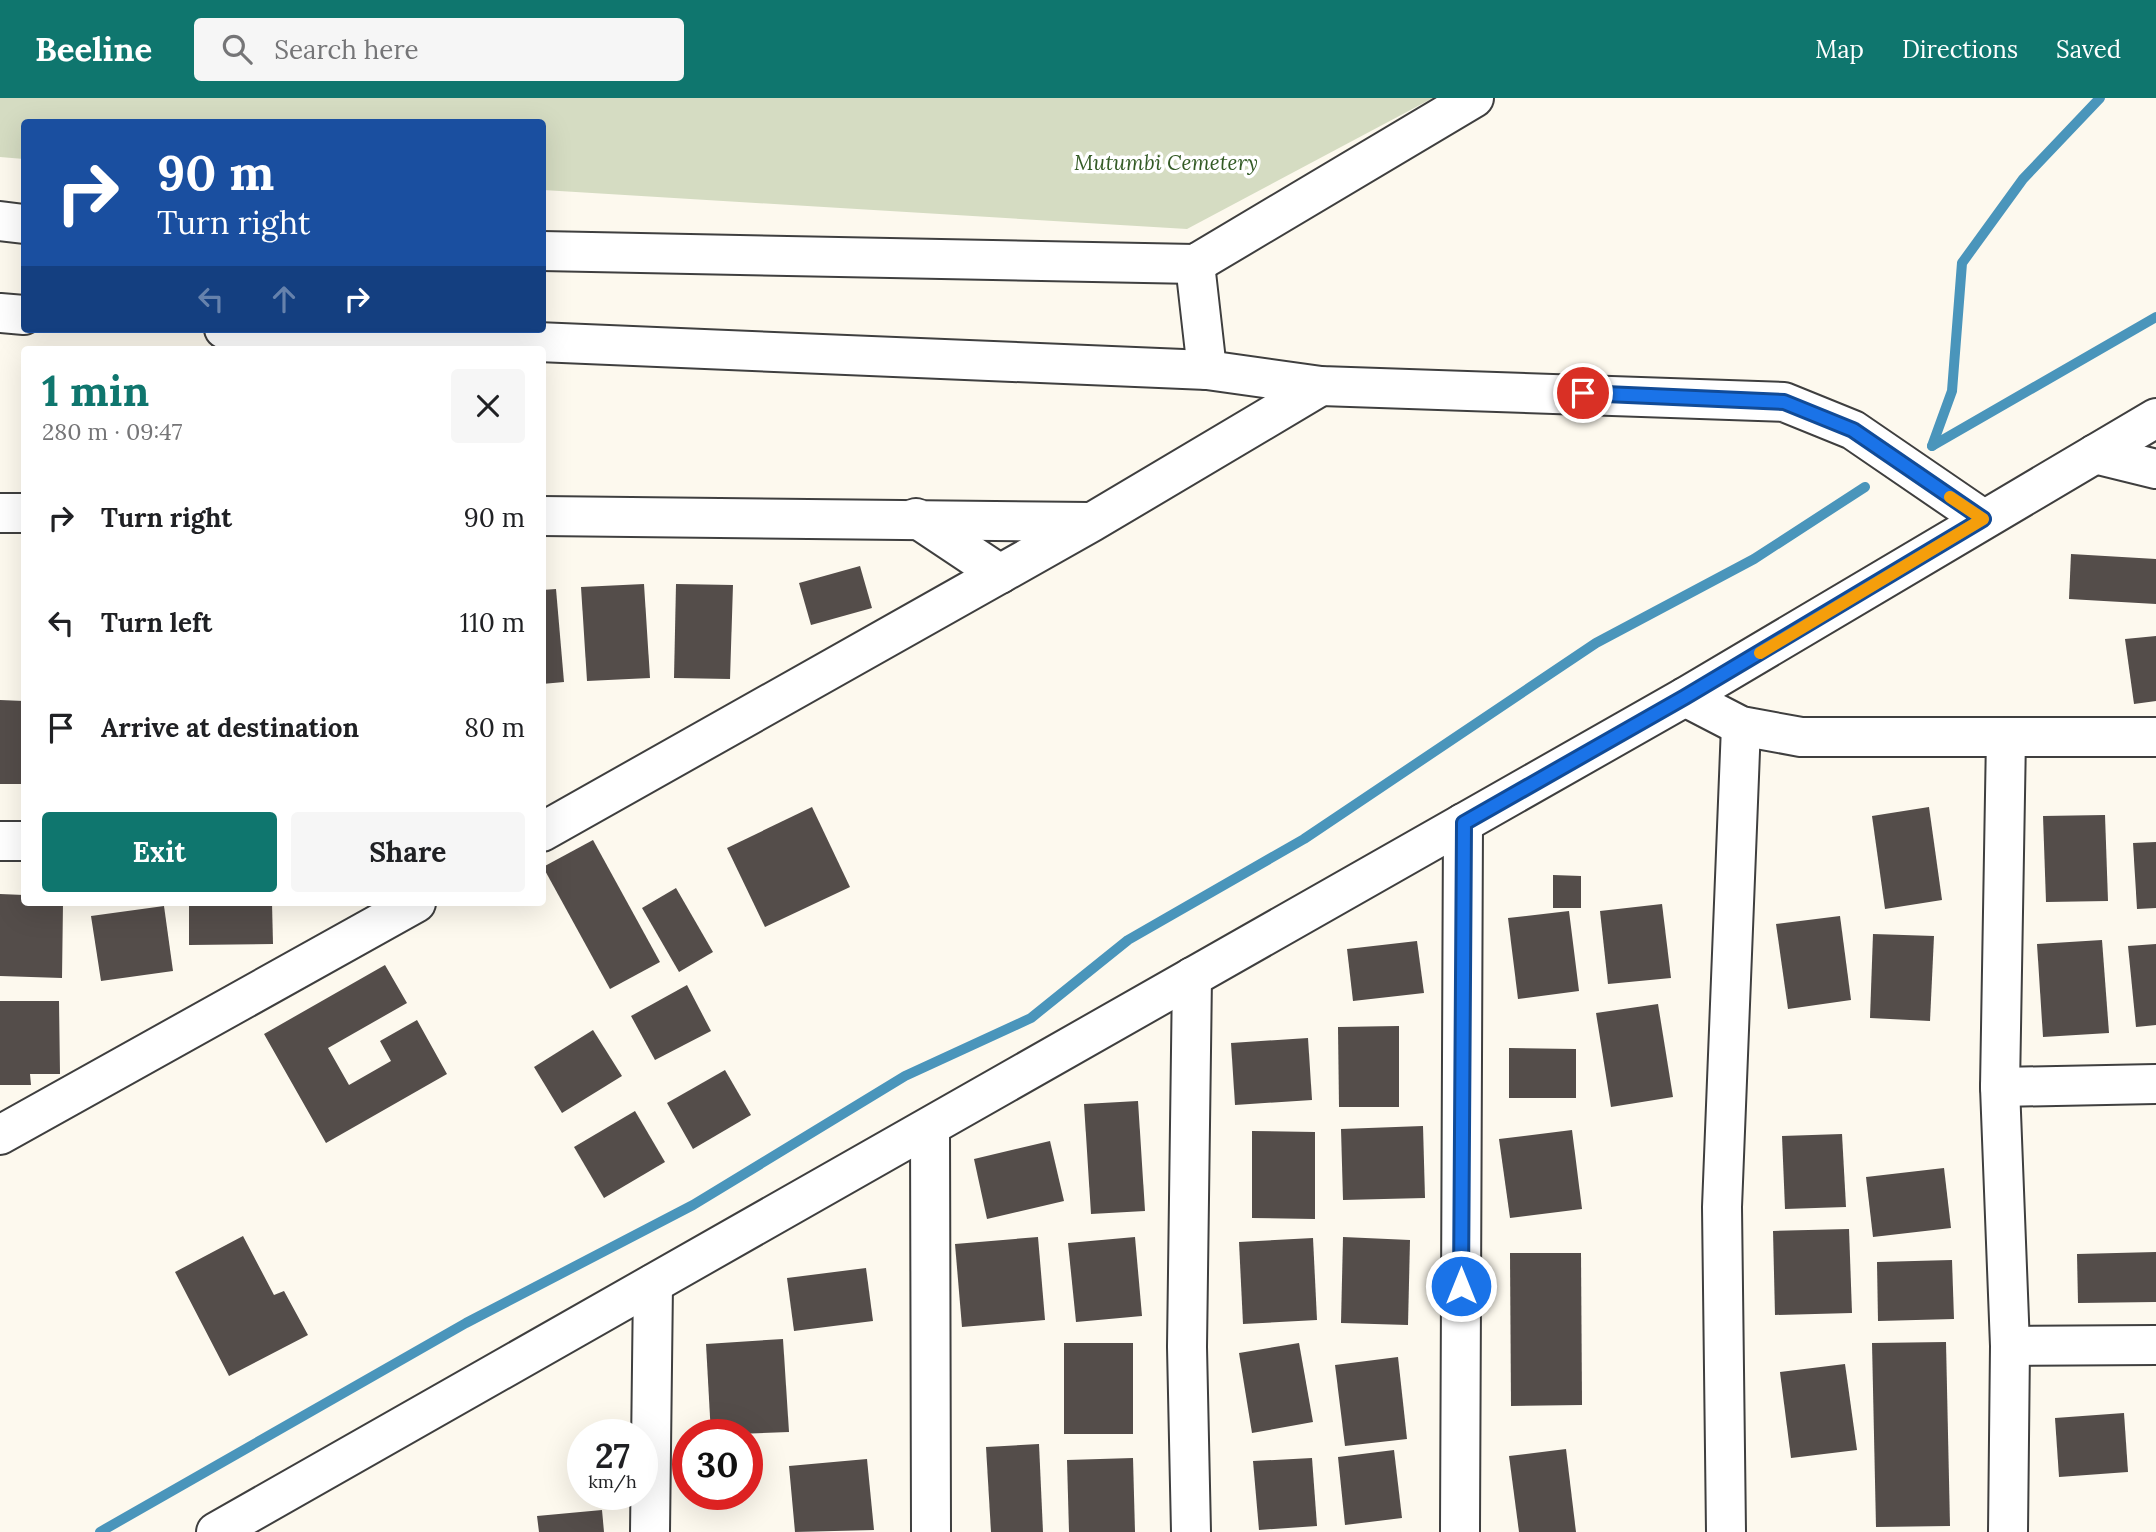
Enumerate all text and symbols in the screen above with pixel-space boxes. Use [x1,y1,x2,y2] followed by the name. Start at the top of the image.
[194,18,684,81] search box
[35,28,152,70] text: Beeline
[218,30,256,68] icon: search
[274,33,419,66] text: Search here
[1815,34,1864,65] text: Map
[1902,34,2018,65] text: Directions
[2056,34,2121,65] text: Saved
[157,141,274,203] text: 90 m
[42,147,133,238] icon: right
[1074,149,1258,176] park label: Mutumbi Cemetery
[157,202,310,243] text: Turn right
[192,280,230,318] icon: left
[265,280,303,318] icon: ahead
[338,280,376,318] icon: right
[1553,363,1613,423] pin
[42,364,149,418] text: 1 min
[451,369,525,443] button: close
[1564,374,1602,412] icon: arrive
[42,417,182,446] text: 280 m · 09:47
[42,499,80,537] icon: right
[101,501,232,534] text: Turn right
[464,501,525,534] text: 90 m
[42,604,80,642] icon: left
[101,606,212,639] text: Turn left
[460,606,525,639] text: 110 m
[42,709,80,747] icon: arrive
[101,711,359,744] text: Arrive at destination
[464,711,525,744] text: 80 m
[42,812,277,892] button: Exit
[291,812,525,892] button: Share
[1424,1249,1498,1323] position arrow
[672,1419,763,1510] speed limit sign: 30
[595,1433,630,1478] text: 27
[588,1470,637,1493] text: km/h

